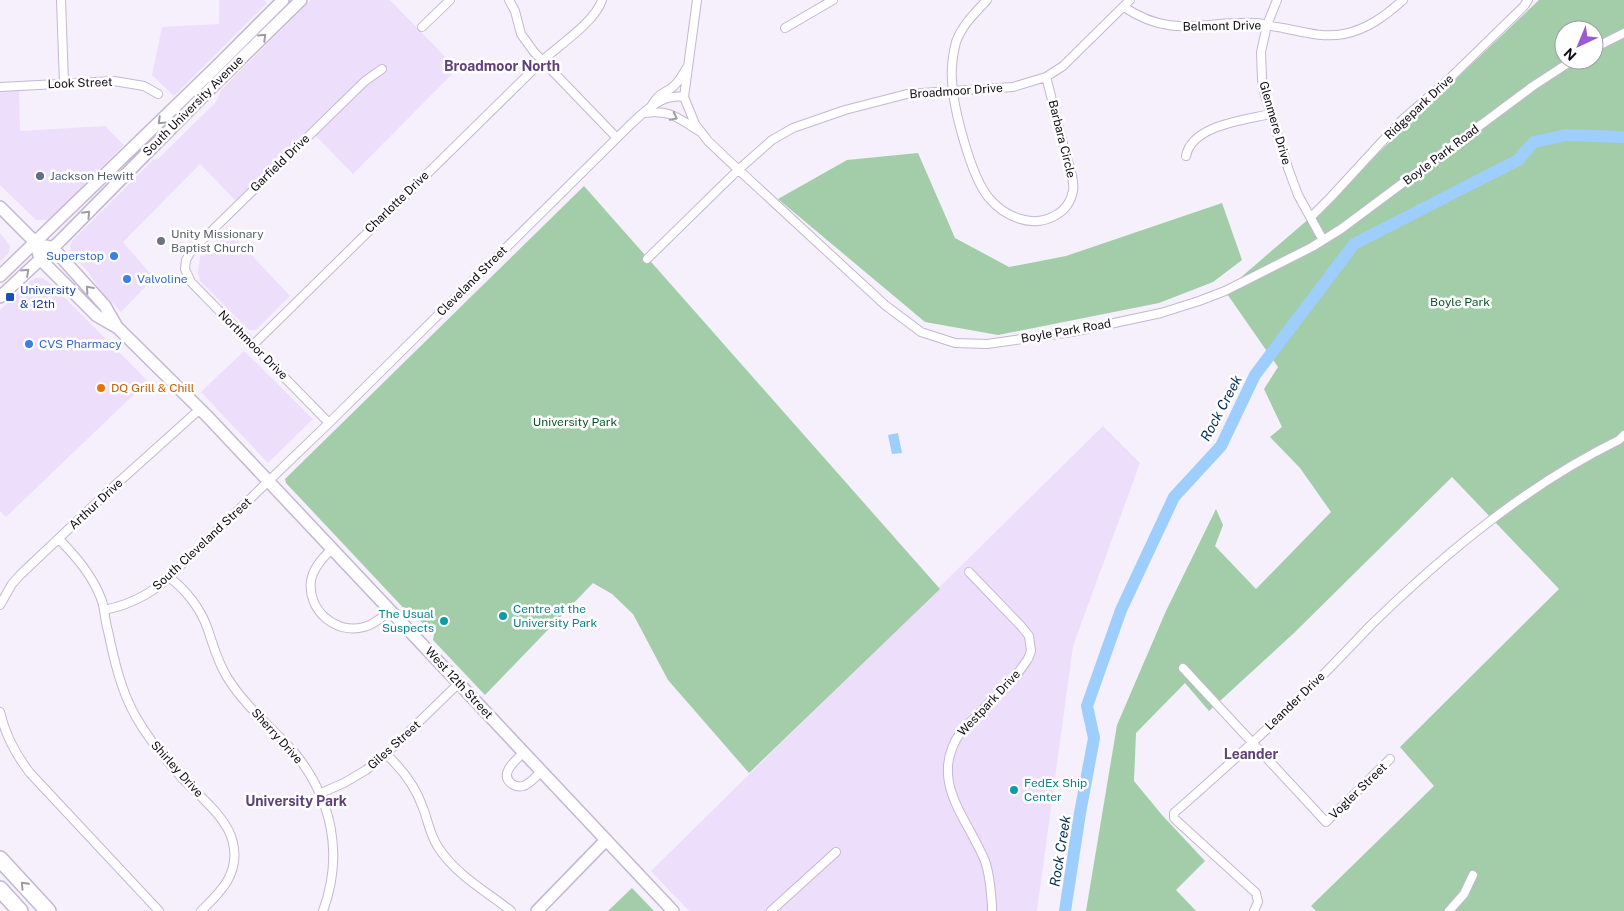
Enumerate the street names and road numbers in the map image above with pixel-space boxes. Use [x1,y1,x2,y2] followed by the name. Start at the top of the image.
[1183,18,1262,34] street label: Belmont Drive
[140,53,246,159] street label: South University Avenue
[1382,71,1456,142] street label: Ridgepark Drive
[47,75,113,91] street label: Look Street
[1256,80,1294,166] street label: Glenmere Drive
[909,81,1003,101] street label: Broadmoor Drive
[1046,99,1078,179] street label: Barbara Circle
[1400,122,1482,188] street label: Boyle Park Road
[248,131,313,195] street label: Garfield Drive
[362,168,432,236] street label: Charlotte Drive
[434,243,510,319] street label: Cleveland Street
[215,307,291,383] street label: Northmoor Drive
[1020,316,1112,346] street label: Boyle Park Road
[66,476,126,532] street label: Arthur Drive
[150,494,254,593] street label: South Cleveland Street
[422,644,496,722] street label: West 12th Street
[955,667,1023,739] street label: Westpark Drive
[1262,669,1328,733] street label: Leander Drive
[249,706,306,767] street label: Sherry Drive
[365,718,423,772] street label: Giles Street
[148,738,206,800] street label: Shirley Drive
[1326,760,1390,822] street label: Vogler Street

